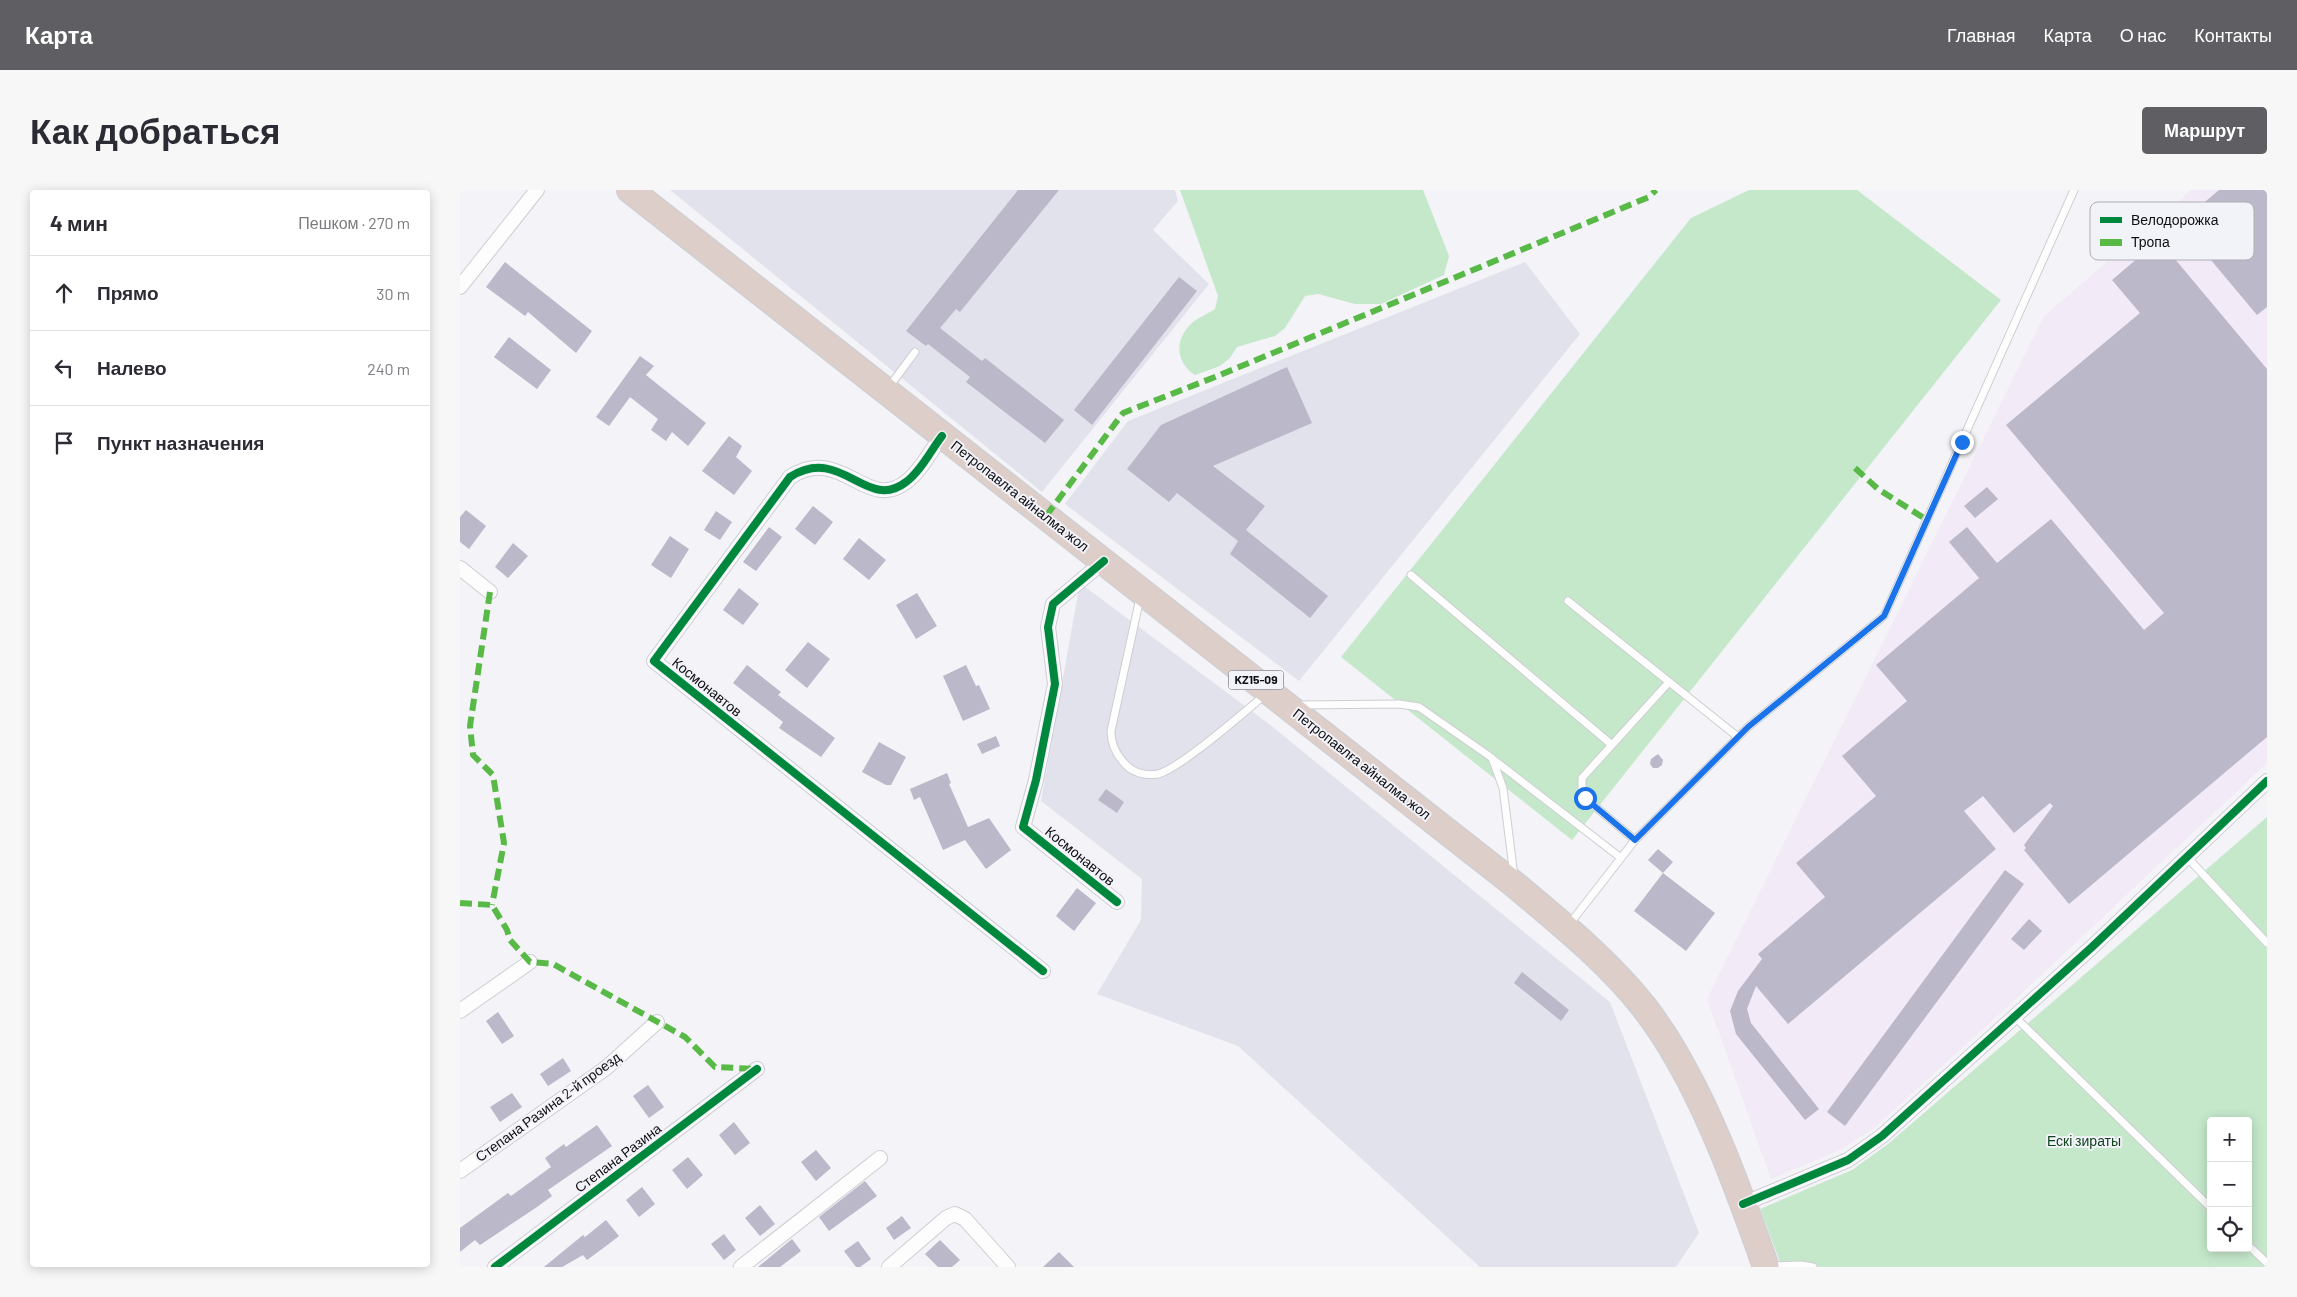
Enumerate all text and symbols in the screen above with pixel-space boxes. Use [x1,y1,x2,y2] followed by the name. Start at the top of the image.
[25,20,93,49] text: Карта
[1947,24,2016,46] text: Главная
[2044,24,2092,46] text: Карта
[2120,24,2166,46] text: О нас
[2194,24,2272,46] text: Контакты
[2142,107,2267,154] button: Маршрут
[30,109,280,151] text: Как добраться
[2090,202,2254,260] legend
[50,210,108,235] text: 4 мин
[2131,211,2219,228] text: Велодорожка
[298,213,410,232] text: Пешком · 270 m
[2131,233,2170,250] text: Тропа
[50,279,78,307] icon: ahead
[97,281,159,304] text: Прямо
[376,284,410,303] text: 30 m
[50,354,78,382] icon: left
[97,356,167,379] text: Налево
[367,359,410,378] text: 240 m
[50,429,78,457] icon: arrive
[97,431,264,454] text: Пункт назначения
[1951,431,1974,454] route end
[948,437,1093,555] street label: Петропавлға айналма жол
[669,653,745,720] street label: Космонавтов
[1228,670,1284,690] road number: KZ15-09
[1290,705,1435,823] street label: Петропавлға айналма жол
[1574,787,1597,810] route start
[1042,822,1118,889] street label: Космонавтов
[472,1049,624,1165] street label: Степана Разина 2-й проезд
[2207,1117,2252,1252] map controls
[2207,1117,2252,1162] button: +
[571,1120,665,1196] street label: Степана Разина
[2047,1132,2121,1149] park label: Ескі зираты
[2207,1162,2252,1207] button: −
[2207,1207,2252,1252] button: locate

